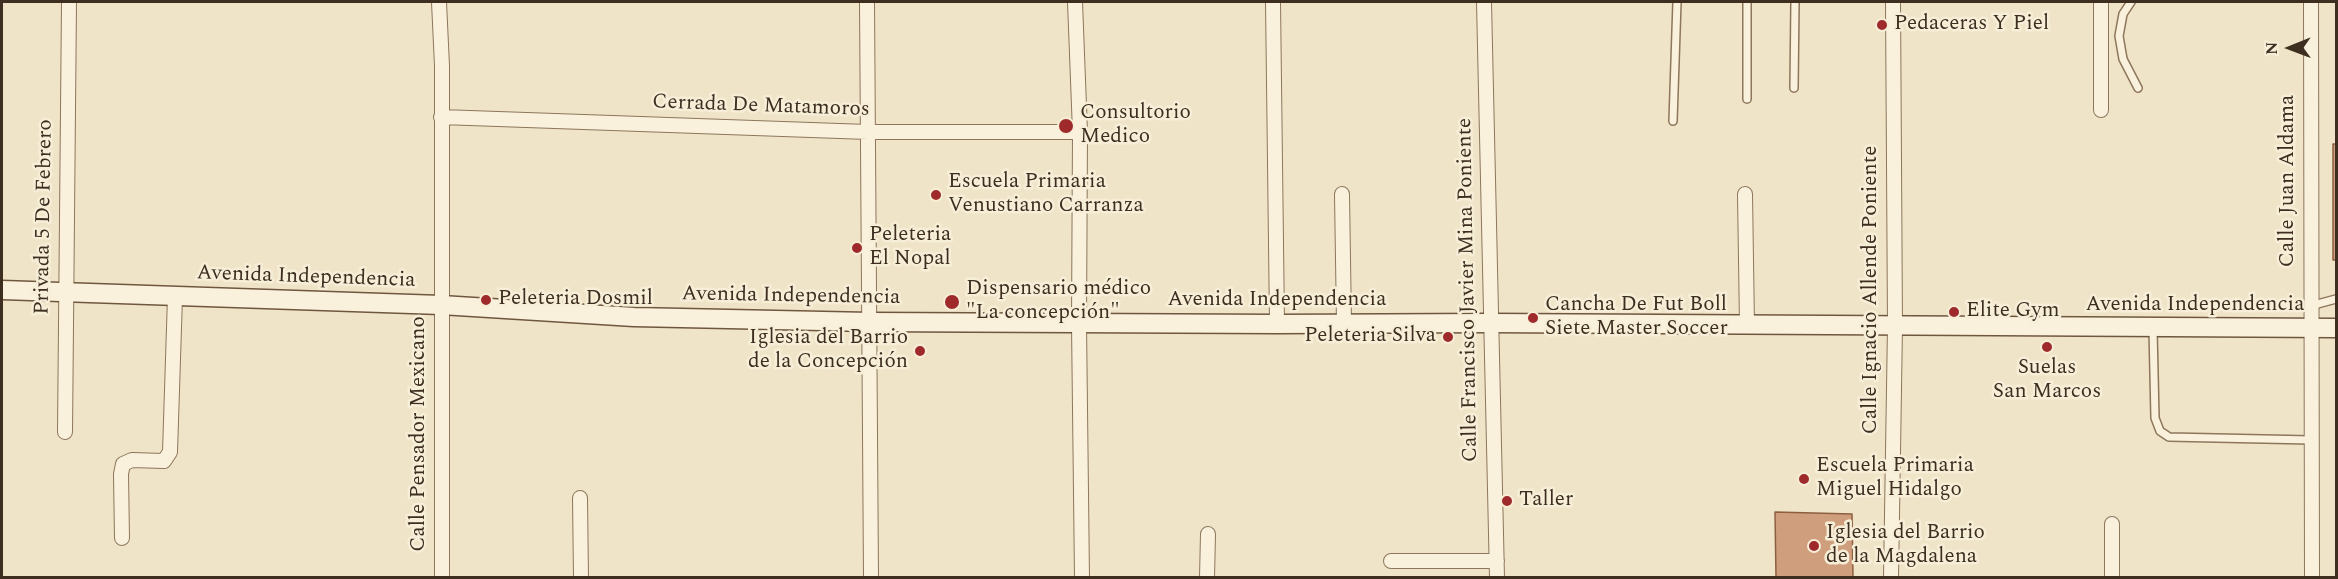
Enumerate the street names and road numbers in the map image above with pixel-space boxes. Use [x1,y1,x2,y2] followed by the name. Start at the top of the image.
[652,91,870,123] street label: Cerrada De Matamoros
[2276,95,2302,267] street label: Calle Juan Aldama
[1453,118,1485,462] street label: Calle Francisco Javier Mina Poniente
[31,119,59,315] street label: Privada 5 De Febrero
[1859,146,1885,434] street label: Calle Ignacio Allende Poniente
[196,262,416,294] street label: Avenida Independencia
[681,282,901,312] street label: Avenida Independencia
[1168,288,1386,314] street label: Avenida Independencia
[2086,293,2304,319] street label: Avenida Independencia
[407,316,433,552] street label: Calle Pensador Mexicano

